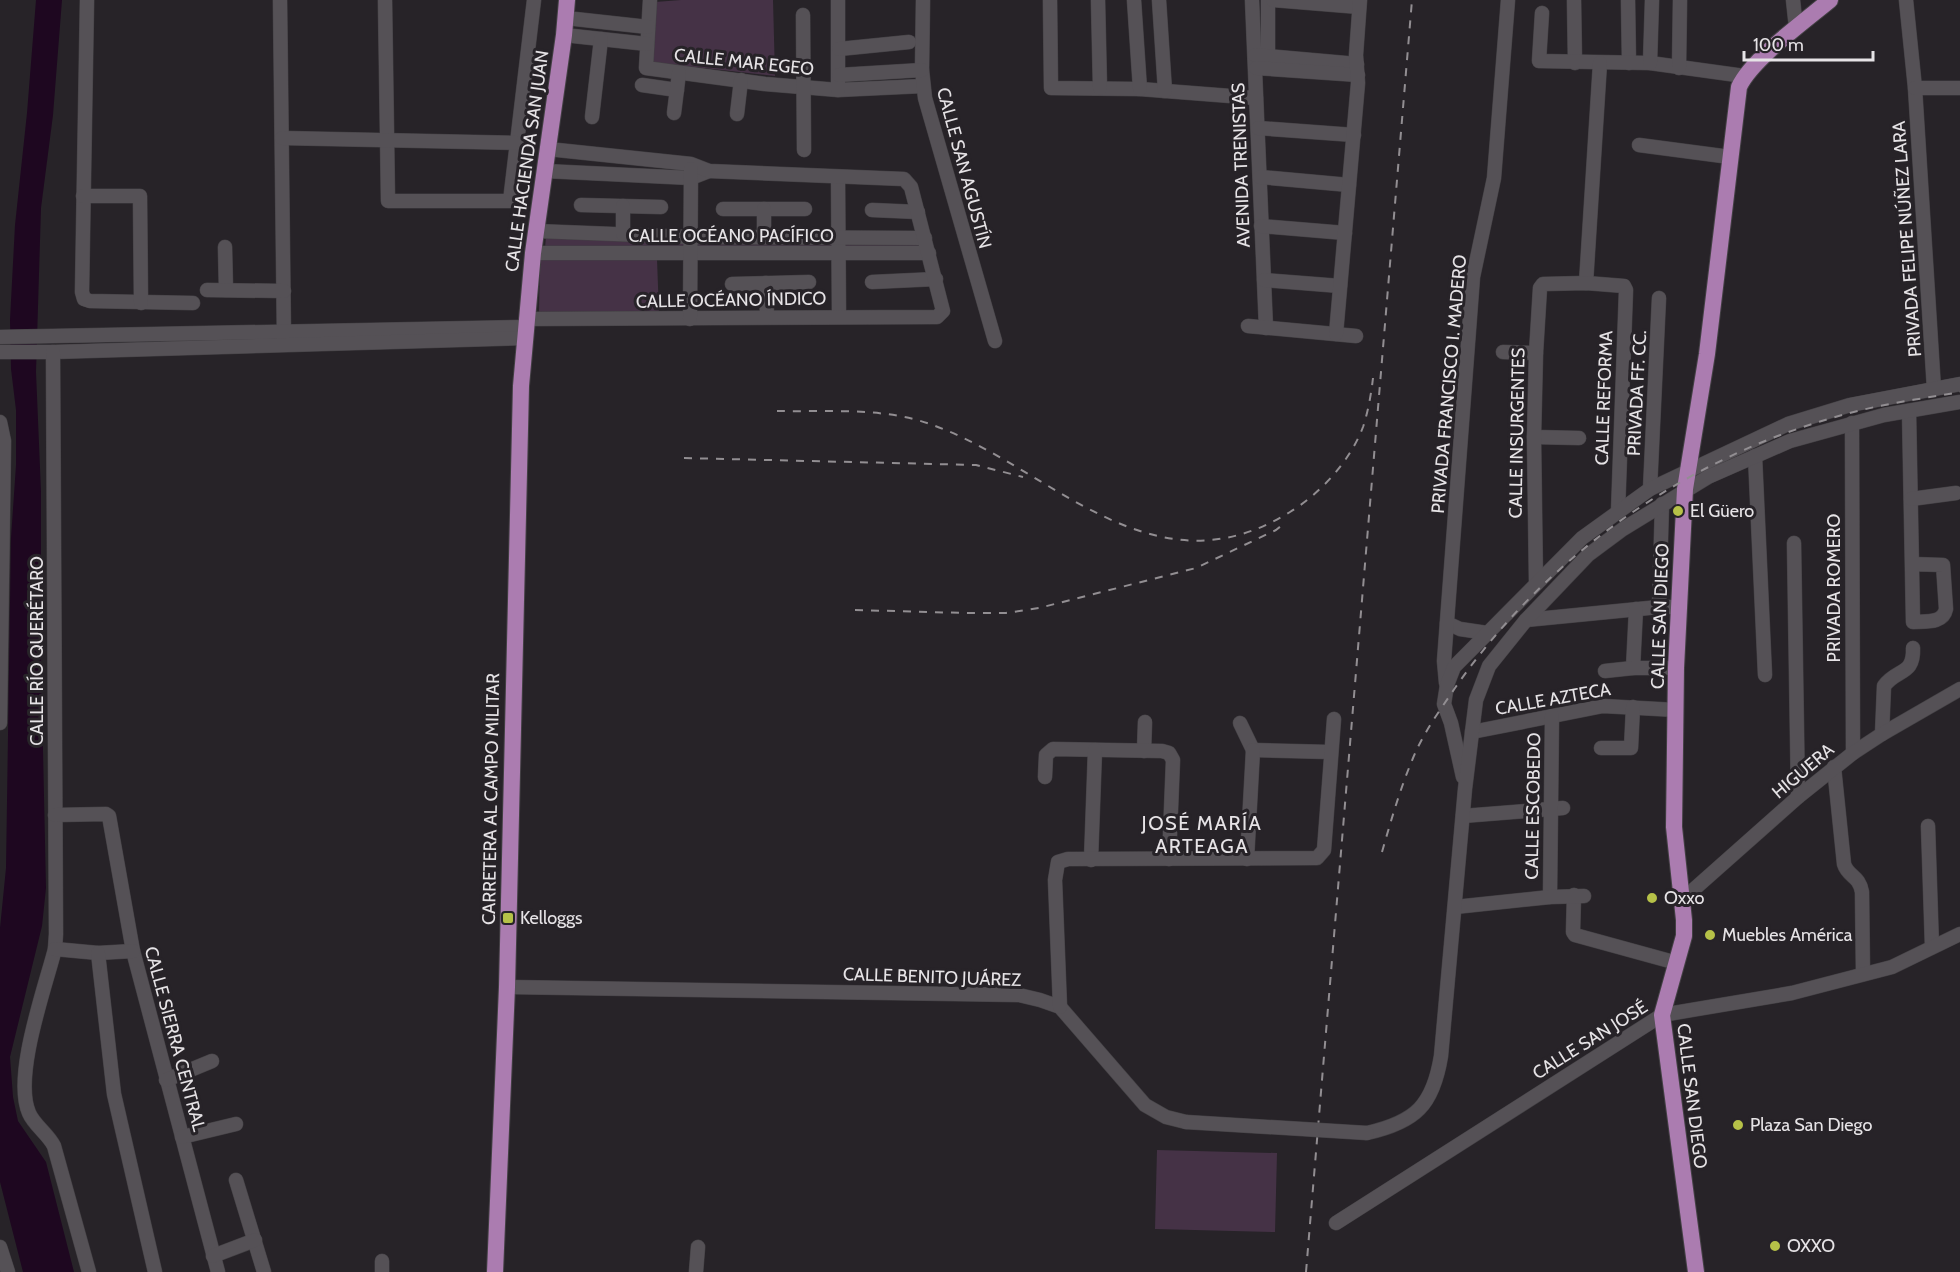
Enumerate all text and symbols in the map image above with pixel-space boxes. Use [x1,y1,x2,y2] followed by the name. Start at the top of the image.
[1744,24,1873,62] scale bar
[1753,34,1804,56] text: 100 m
[673,44,815,80] street label: CALLE MAR EGEO
[501,49,553,273] street label: CALLE HACIENDA SAN JUAN
[1227,82,1255,248] street label: AVENIDA TRENISTAS
[932,85,996,251] street label: CALLE SAN AGUSTÍN
[1888,120,1926,358] street label: PRIVADA FELIPE NÚÑEZ LARA
[628,225,834,247] street label: CALLE OCÉANO PACÍFICO
[1427,254,1471,514] street label: PRIVADA FRANCISCO I. MADERO
[636,287,827,313] street label: CALLE OCÉANO ÍNDICO
[1591,330,1617,466] street label: CALLE REFORMA
[1623,330,1651,456] street label: PRIVADA FF. CC.
[1505,347,1529,519] street label: CALLE INSURGENTES
[1690,500,1754,522] place label: El Güero
[1671,504,1685,518] marker: El Güero
[1823,513,1845,662] street label: PRIVADA ROMERO
[1646,543,1674,689] street label: CALLE SAN DIEGO
[26,556,48,746] street label: CALLE RÍO QUERÉTARO
[478,673,504,925] street label: CARRETERA AL CAMPO MILITAR
[1494,678,1612,720] street label: CALLE AZTECA
[1521,732,1545,880] street label: CALLE ESCOBEDO
[1767,739,1839,803] street label: HIGUERA
[1141,811,1262,858] district label: JOSÉ MARÍA ARTEAGA
[1664,887,1704,909] place label: Oxxo
[1645,891,1659,905] marker: Oxxo
[520,907,582,929] place label: Kelloggs
[501,911,515,925] marker: Kelloggs
[1722,924,1853,946] place label: Muebles América
[1703,928,1717,942] marker: Muebles América
[140,944,210,1134] street label: CALLE SIERRA CENTRAL
[842,963,1022,991] street label: CALLE BENITO JUÁREZ
[1528,996,1652,1084] street label: CALLE SAN JOSÉ
[1672,1022,1712,1170] street label: CALLE SAN DIEGO
[1750,1114,1872,1136] place label: Plaza San Diego
[1731,1118,1745,1132] marker: Plaza San Diego
[1787,1235,1835,1257] place label: OXXO
[1768,1239,1782,1253] marker: OXXO

